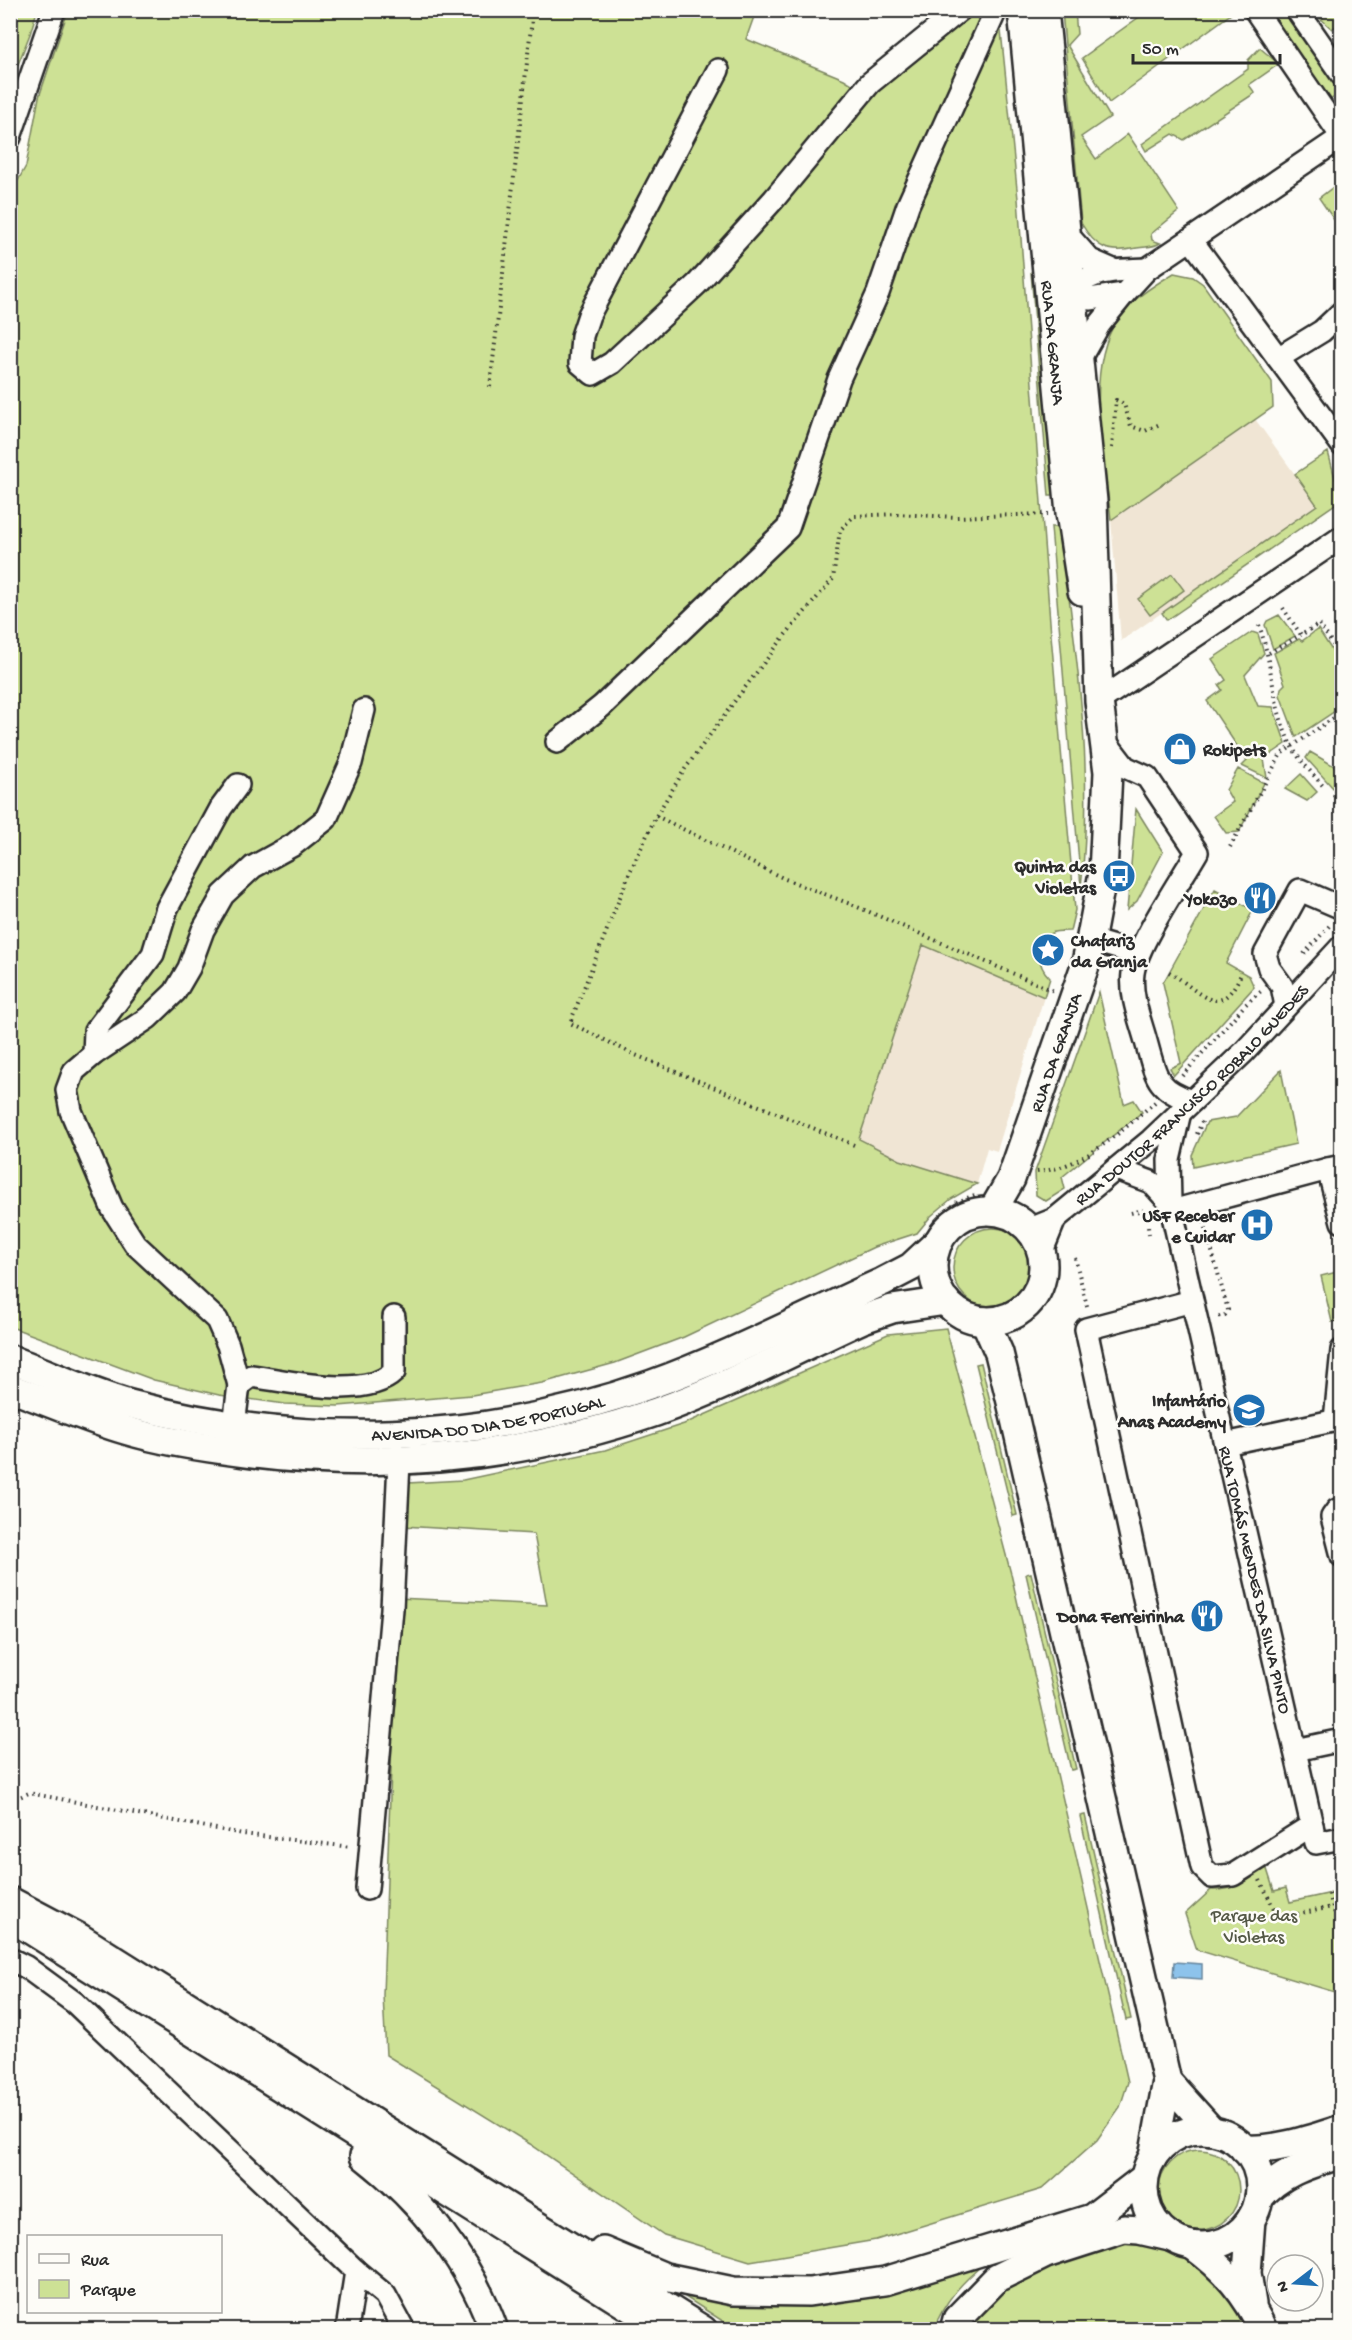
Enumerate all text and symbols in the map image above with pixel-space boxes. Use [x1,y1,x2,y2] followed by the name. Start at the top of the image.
[1133,27,1280,65] scale bar
[1142,40,1179,61] text: 50 m
[1035,280,1068,407] street label: RUA DA GRANJA
[1162,731,1198,767] shop icon: Rokipets
[1202,741,1267,762] place label: Rokipets
[1014,858,1097,900] place label: Quinta das Violetas
[1101,858,1137,894] bus stop icon: Quinta das Violetas
[1242,880,1278,916] restaurant icon: Yokozo
[1183,890,1238,911] place label: Yokozo
[1030,932,1066,968] place icon: Chafariz da Granja
[1070,932,1148,974] place label: Chafariz da Granja
[1072,980,1315,1211] street label: RUA DOUTOR FRANCISCO ROBALO GUEDES
[1027,989,1088,1115] street label: RUA DA GRANJA
[1142,1207,1237,1249] place label: USF Receber e Cuidar
[1239,1207,1275,1243] hospital icon: USF Receber e Cuidar
[371,1392,609,1447] street label: AVENIDA DO DIA DE PORTUGAL
[1117,1392,1227,1434] place label: Infantário Anas Academy
[1231,1392,1267,1428] school or university icon: Infantário Anas Academy
[1213,1444,1294,1716] street label: RUA TOMÁS MENDES DA SILVA PINTO
[1189,1598,1225,1634] restaurant icon: Dona Ferreirinha
[1055,1608,1185,1629] place label: Dona Ferreirinha
[1210,1907,1298,1949] park label: Parque das Violetas
[27,2235,222,2313] legend
[81,2251,110,2272] text: Rua
[1265,2253,1325,2313] north arrow
[1273,2278,1295,2294] text: N
[80,2281,137,2302] text: Parque

